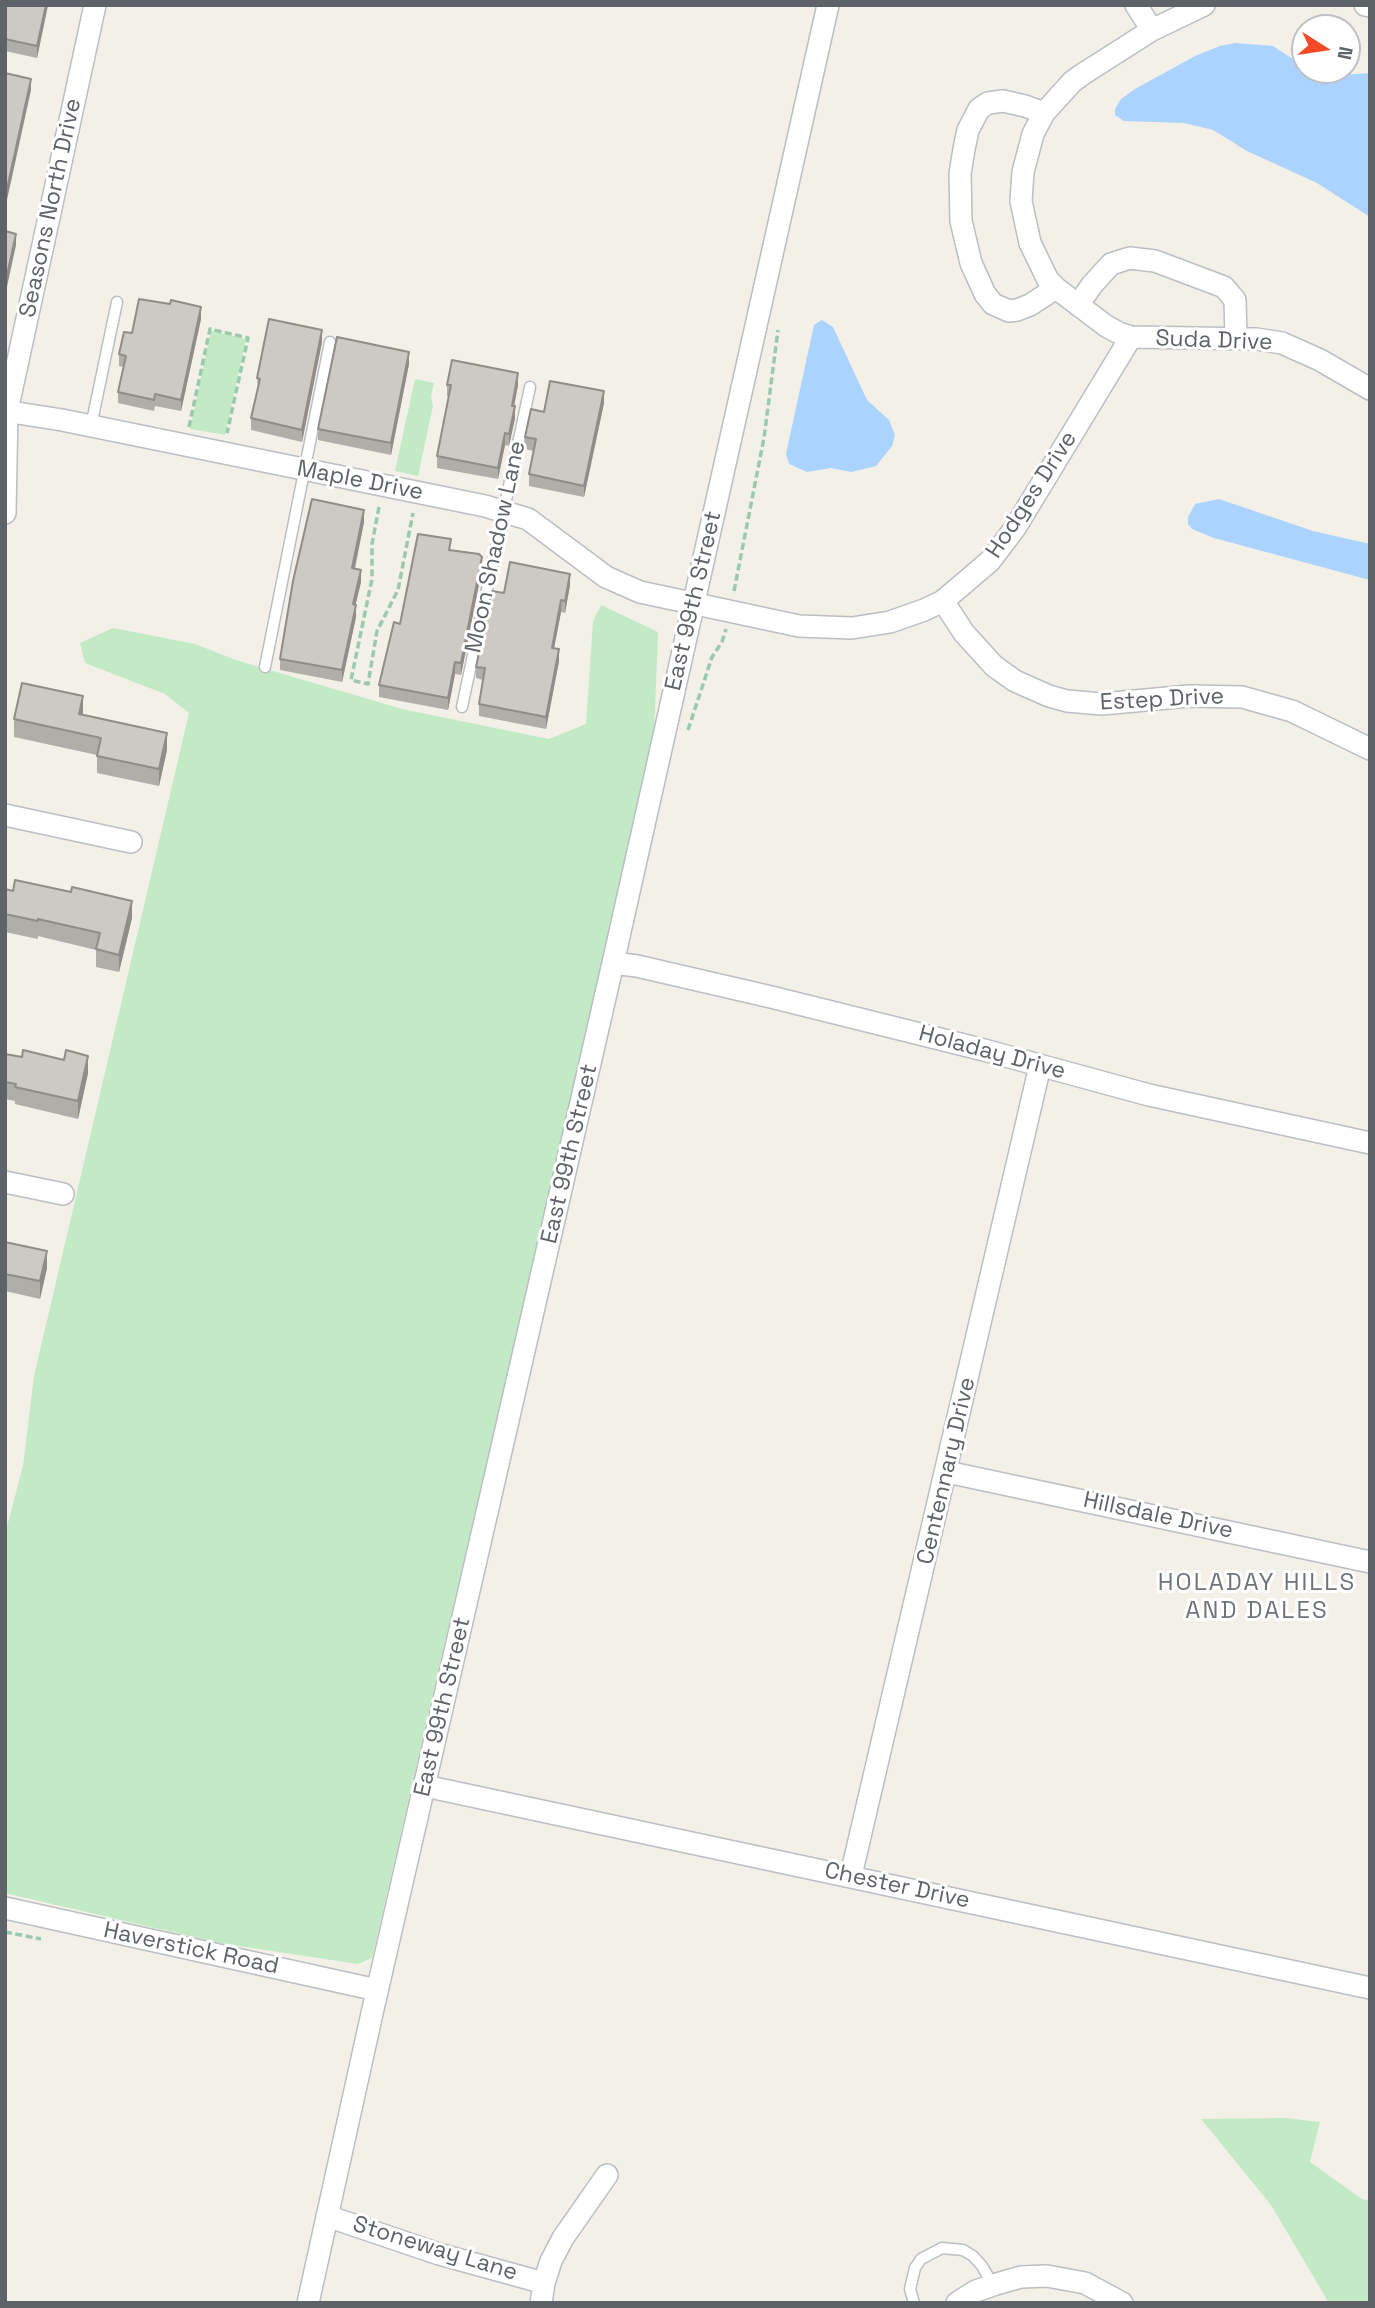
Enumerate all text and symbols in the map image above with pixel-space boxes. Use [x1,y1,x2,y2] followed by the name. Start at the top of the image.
[1291,14,1361,84] north arrow
[1332,44,1359,62] text: N
[14,96,88,320] street label: Seasons North Drive
[1155,325,1273,357] street label: Suda Drive
[981,426,1083,564] street label: Hodges Drive
[460,438,532,656] street label: Moon Shadow Lane
[294,455,426,507] street label: Maple Drive
[660,509,728,693] street label: East 99th Street
[1099,683,1225,717] street label: Estep Drive
[916,1020,1068,1086] street label: Holaday Drive
[536,1062,604,1246] street label: East 99th Street
[912,1375,982,1567] street label: Centennary Drive
[1081,1487,1235,1545] street label: Hillsdale Drive
[1159,1569,1355,1625] district label: HOLADAY HILLS AND DALES
[409,1615,477,1799] street label: East 99th Street
[822,1857,972,1915] street label: Chester Drive
[101,1917,281,1981] street label: Haverstick Road
[349,2211,521,2287] street label: Stoneway Lane

